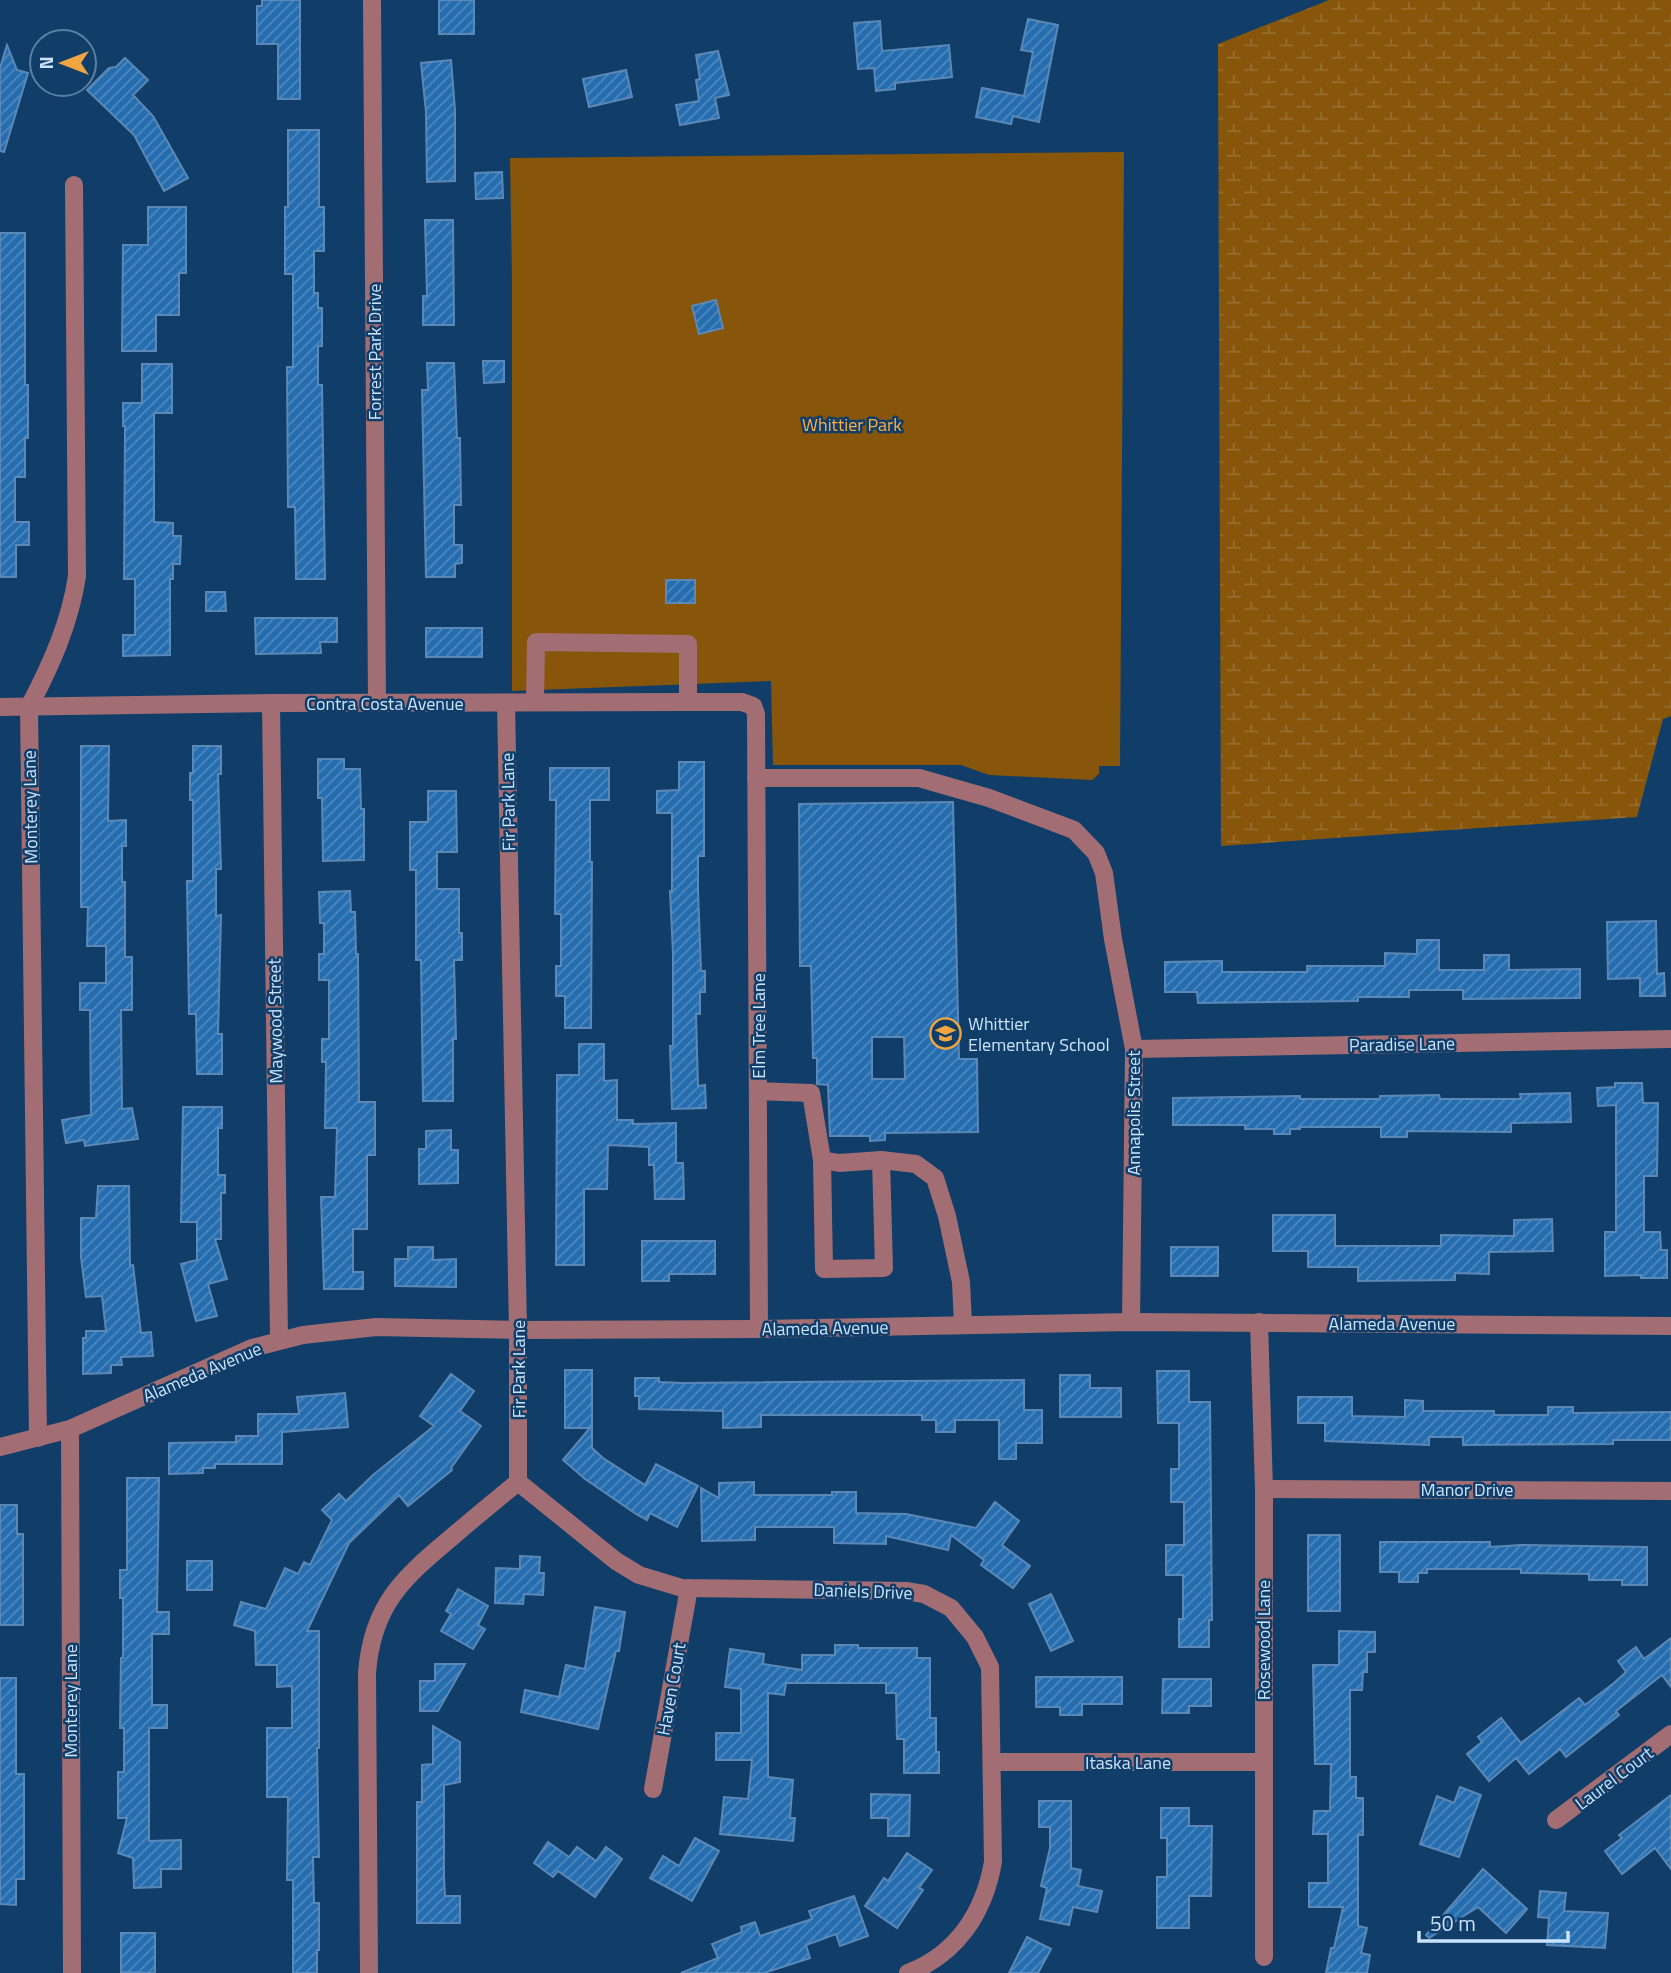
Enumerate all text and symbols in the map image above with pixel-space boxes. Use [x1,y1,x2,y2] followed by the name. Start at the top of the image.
[28,28,98,98] north arrow
[31,56,60,70] text: N
[361,284,388,420] street label: Forrest Park Drive
[802,411,902,438] park label: Whittier Park
[306,690,464,717] street label: Contra Costa Avenue
[16,750,44,864] street label: Monterey Lane
[494,753,522,851] street label: Fir Park Lane
[260,957,290,1084] street label: Maywood Street
[745,973,772,1079] street label: Elm Tree Lane
[968,1010,1110,1058] place label: Whittier Elementary School
[928,1016,962,1050] school or university icon: Whittier Elementary School
[1349,1030,1455,1058] street label: Paradise Lane
[1120,1050,1147,1175] street label: Annapolis Street
[1329,1310,1455,1337] street label: Alameda Avenue
[761,1313,889,1343] street label: Alameda Avenue
[505,1320,532,1418] street label: Fir Park Lane
[138,1335,266,1409] street label: Alameda Avenue
[1421,1476,1513,1503] street label: Manor Drive
[813,1576,913,1606] street label: Daniels Drive
[1250,1580,1277,1700] street label: Rosewood Lane
[650,1640,693,1737] street label: Haven Court
[57,1644,84,1758] street label: Monterey Lane
[1569,1739,1659,1816] street label: Laurel Court
[1085,1749,1171,1776] street label: Itaska Lane
[1419,1899,1568,1943] scale bar
[1430,1907,1476,1939] text: 50 m

